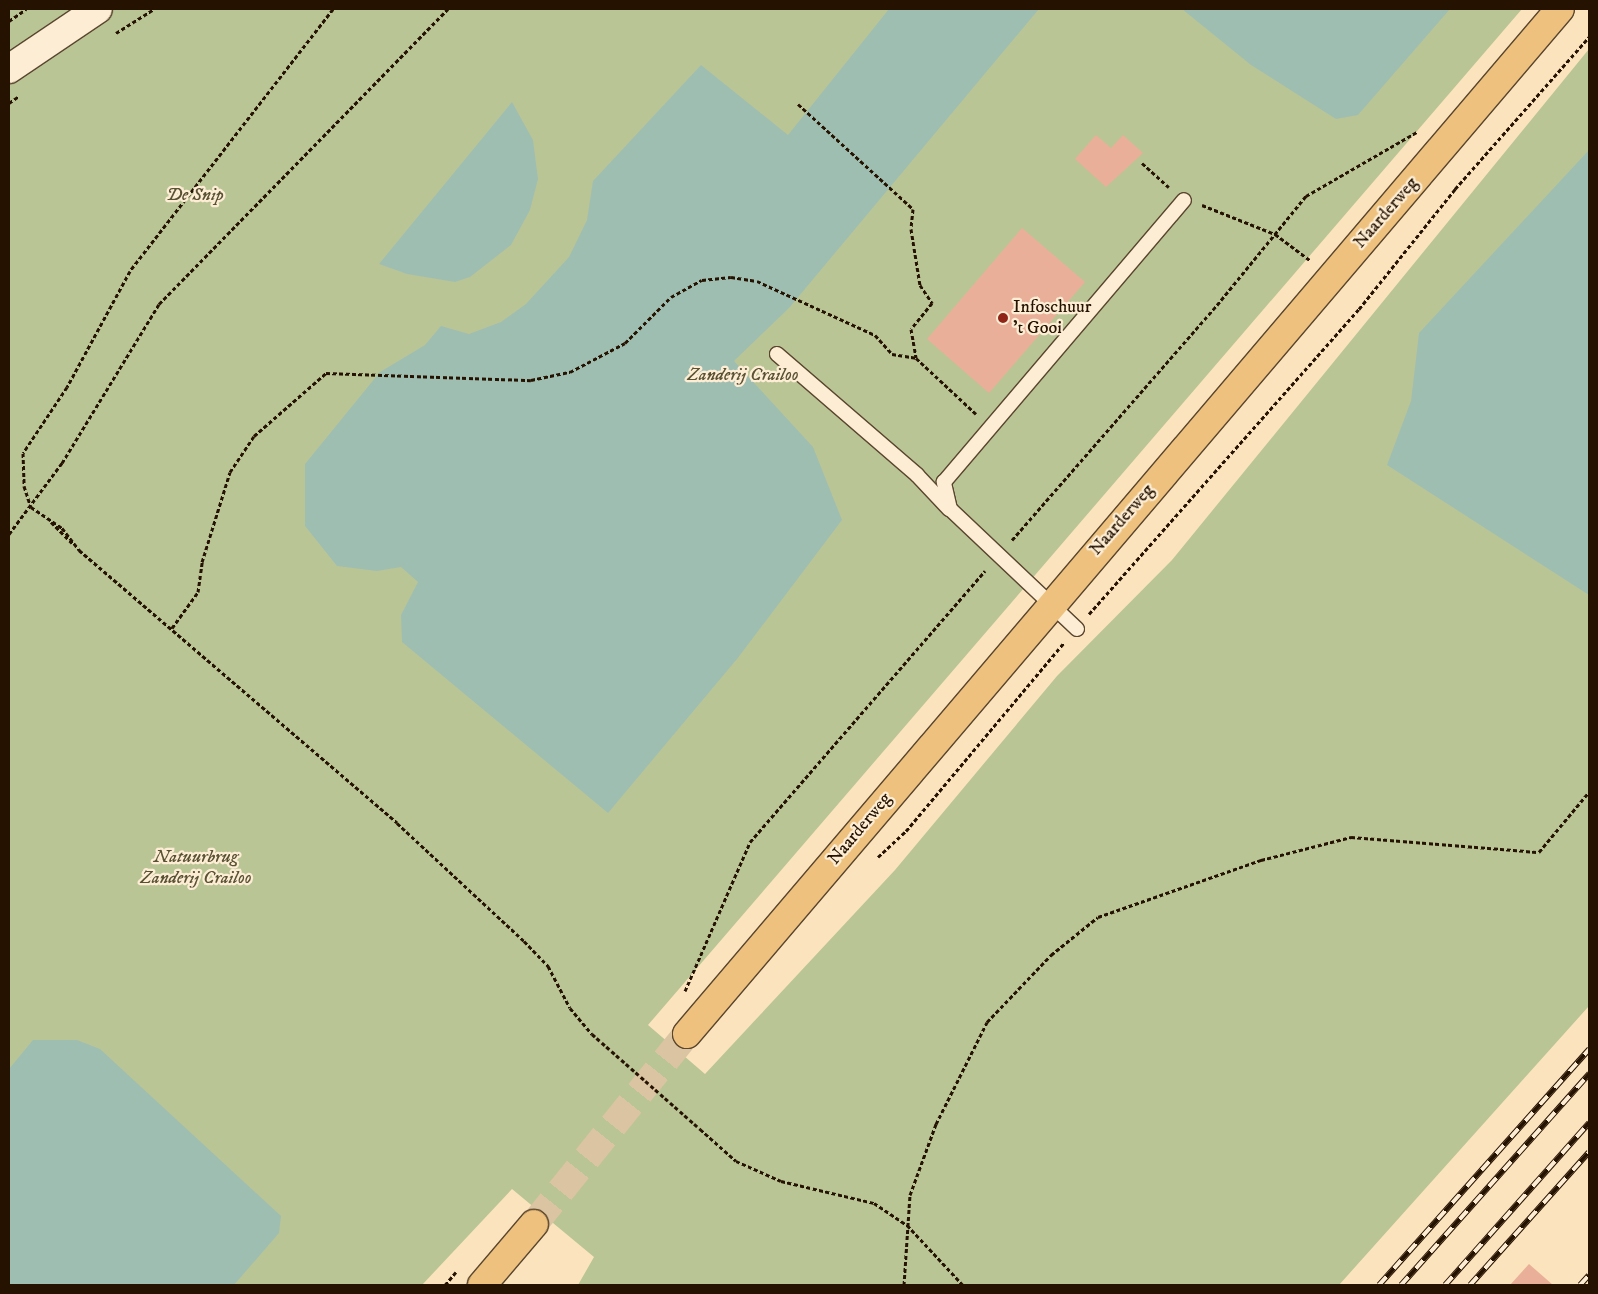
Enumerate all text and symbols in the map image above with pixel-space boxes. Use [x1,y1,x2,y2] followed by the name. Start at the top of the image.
[1349,173,1423,253] street label: Naarderweg
[166,184,224,206] park label: De Snip
[1013,297,1091,340] place label: Infoschuur 't Gooi
[997,312,1009,324] marker: Infoschuur 't Gooi
[688,364,798,386] park label: Zanderij Crailoo
[1085,480,1159,560] street label: Naarderweg
[824,789,896,869] street label: Naarderweg
[141,847,251,890] park label: Natuurbrug Zanderij Crailoo

